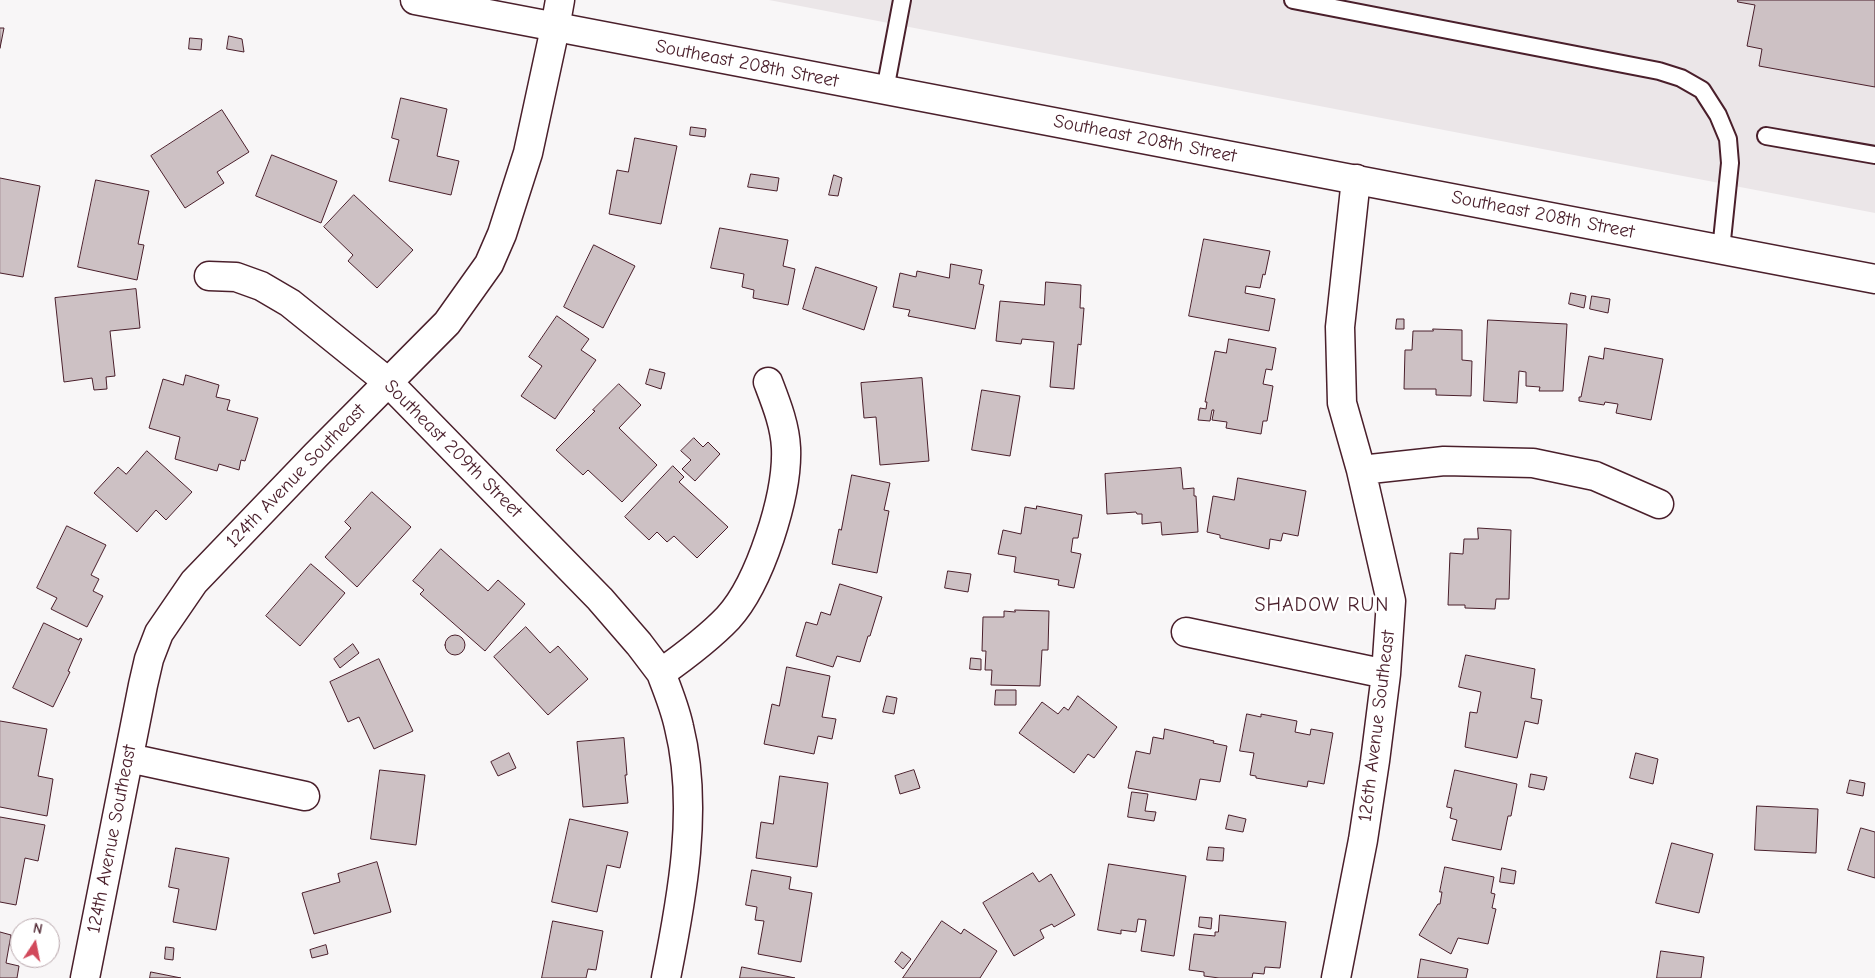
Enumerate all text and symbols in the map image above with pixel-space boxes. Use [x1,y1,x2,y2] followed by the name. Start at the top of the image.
[654,35,840,93] street label: Southeast 208th Street
[1052,110,1238,168] street label: Southeast 208th Street
[1450,186,1636,244] street label: Southeast 208th Street
[379,375,527,523] street label: Southeast 209th Street
[221,399,371,553] street label: 124th Avenue Southeast
[1253,593,1391,617] district label: SHADOW RUN
[1354,629,1400,823] street label: 126th Avenue Southeast
[83,743,141,935] street label: 124th Avenue Southeast
[10,918,60,968] north arrow
[32,920,44,938] text: N

